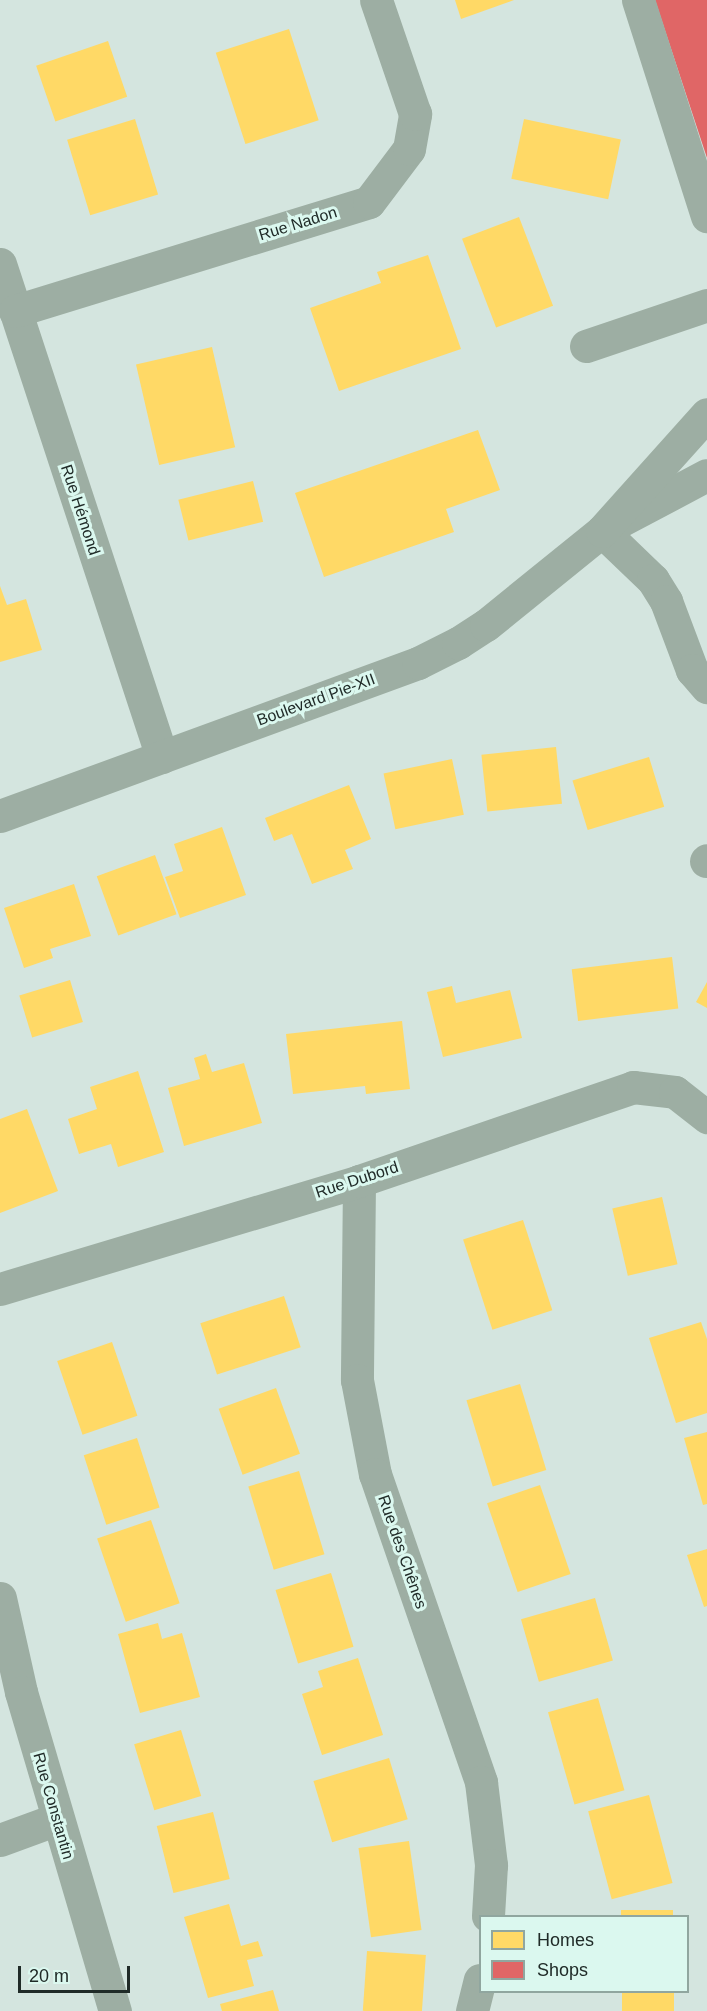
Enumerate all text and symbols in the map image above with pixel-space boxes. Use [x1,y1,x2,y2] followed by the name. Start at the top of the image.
[256,203,340,245] street label: Rue Nadon
[56,462,104,558] street label: Rue Hémond
[254,670,378,730] street label: Boulevard Pie-XII
[313,1158,401,1202] street label: Rue Dubord
[374,1493,430,1611] street label: Rue des Chênes
[29,1750,77,1862] street label: Rue Constantin
[479,1915,689,1993] legend
[537,1930,594,1950] text: Homes
[21,1954,134,1992] scale bar
[537,1960,588,1980] text: Shops
[29,1966,69,1986] text: 20 m

